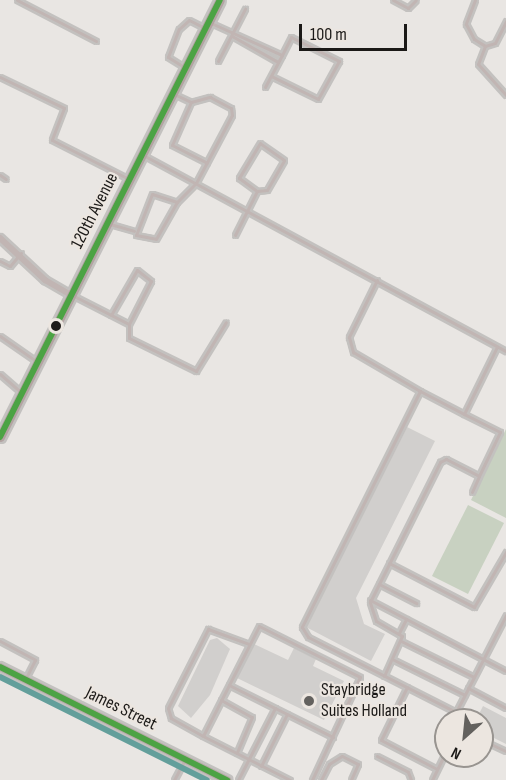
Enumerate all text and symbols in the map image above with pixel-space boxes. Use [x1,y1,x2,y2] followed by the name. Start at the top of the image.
[302,12,410,50] scale bar
[310,24,347,45] text: 100 m
[67,170,123,252] street label: 120th Avenue
[50,320,62,332] unlabelled marker
[321,680,407,722] place label: Staybridge Suites Holland
[82,682,160,736] street label: James Street
[302,694,316,708] marker: Staybridge Suites Holland
[434,708,494,768] north arrow
[448,742,465,763] text: N

